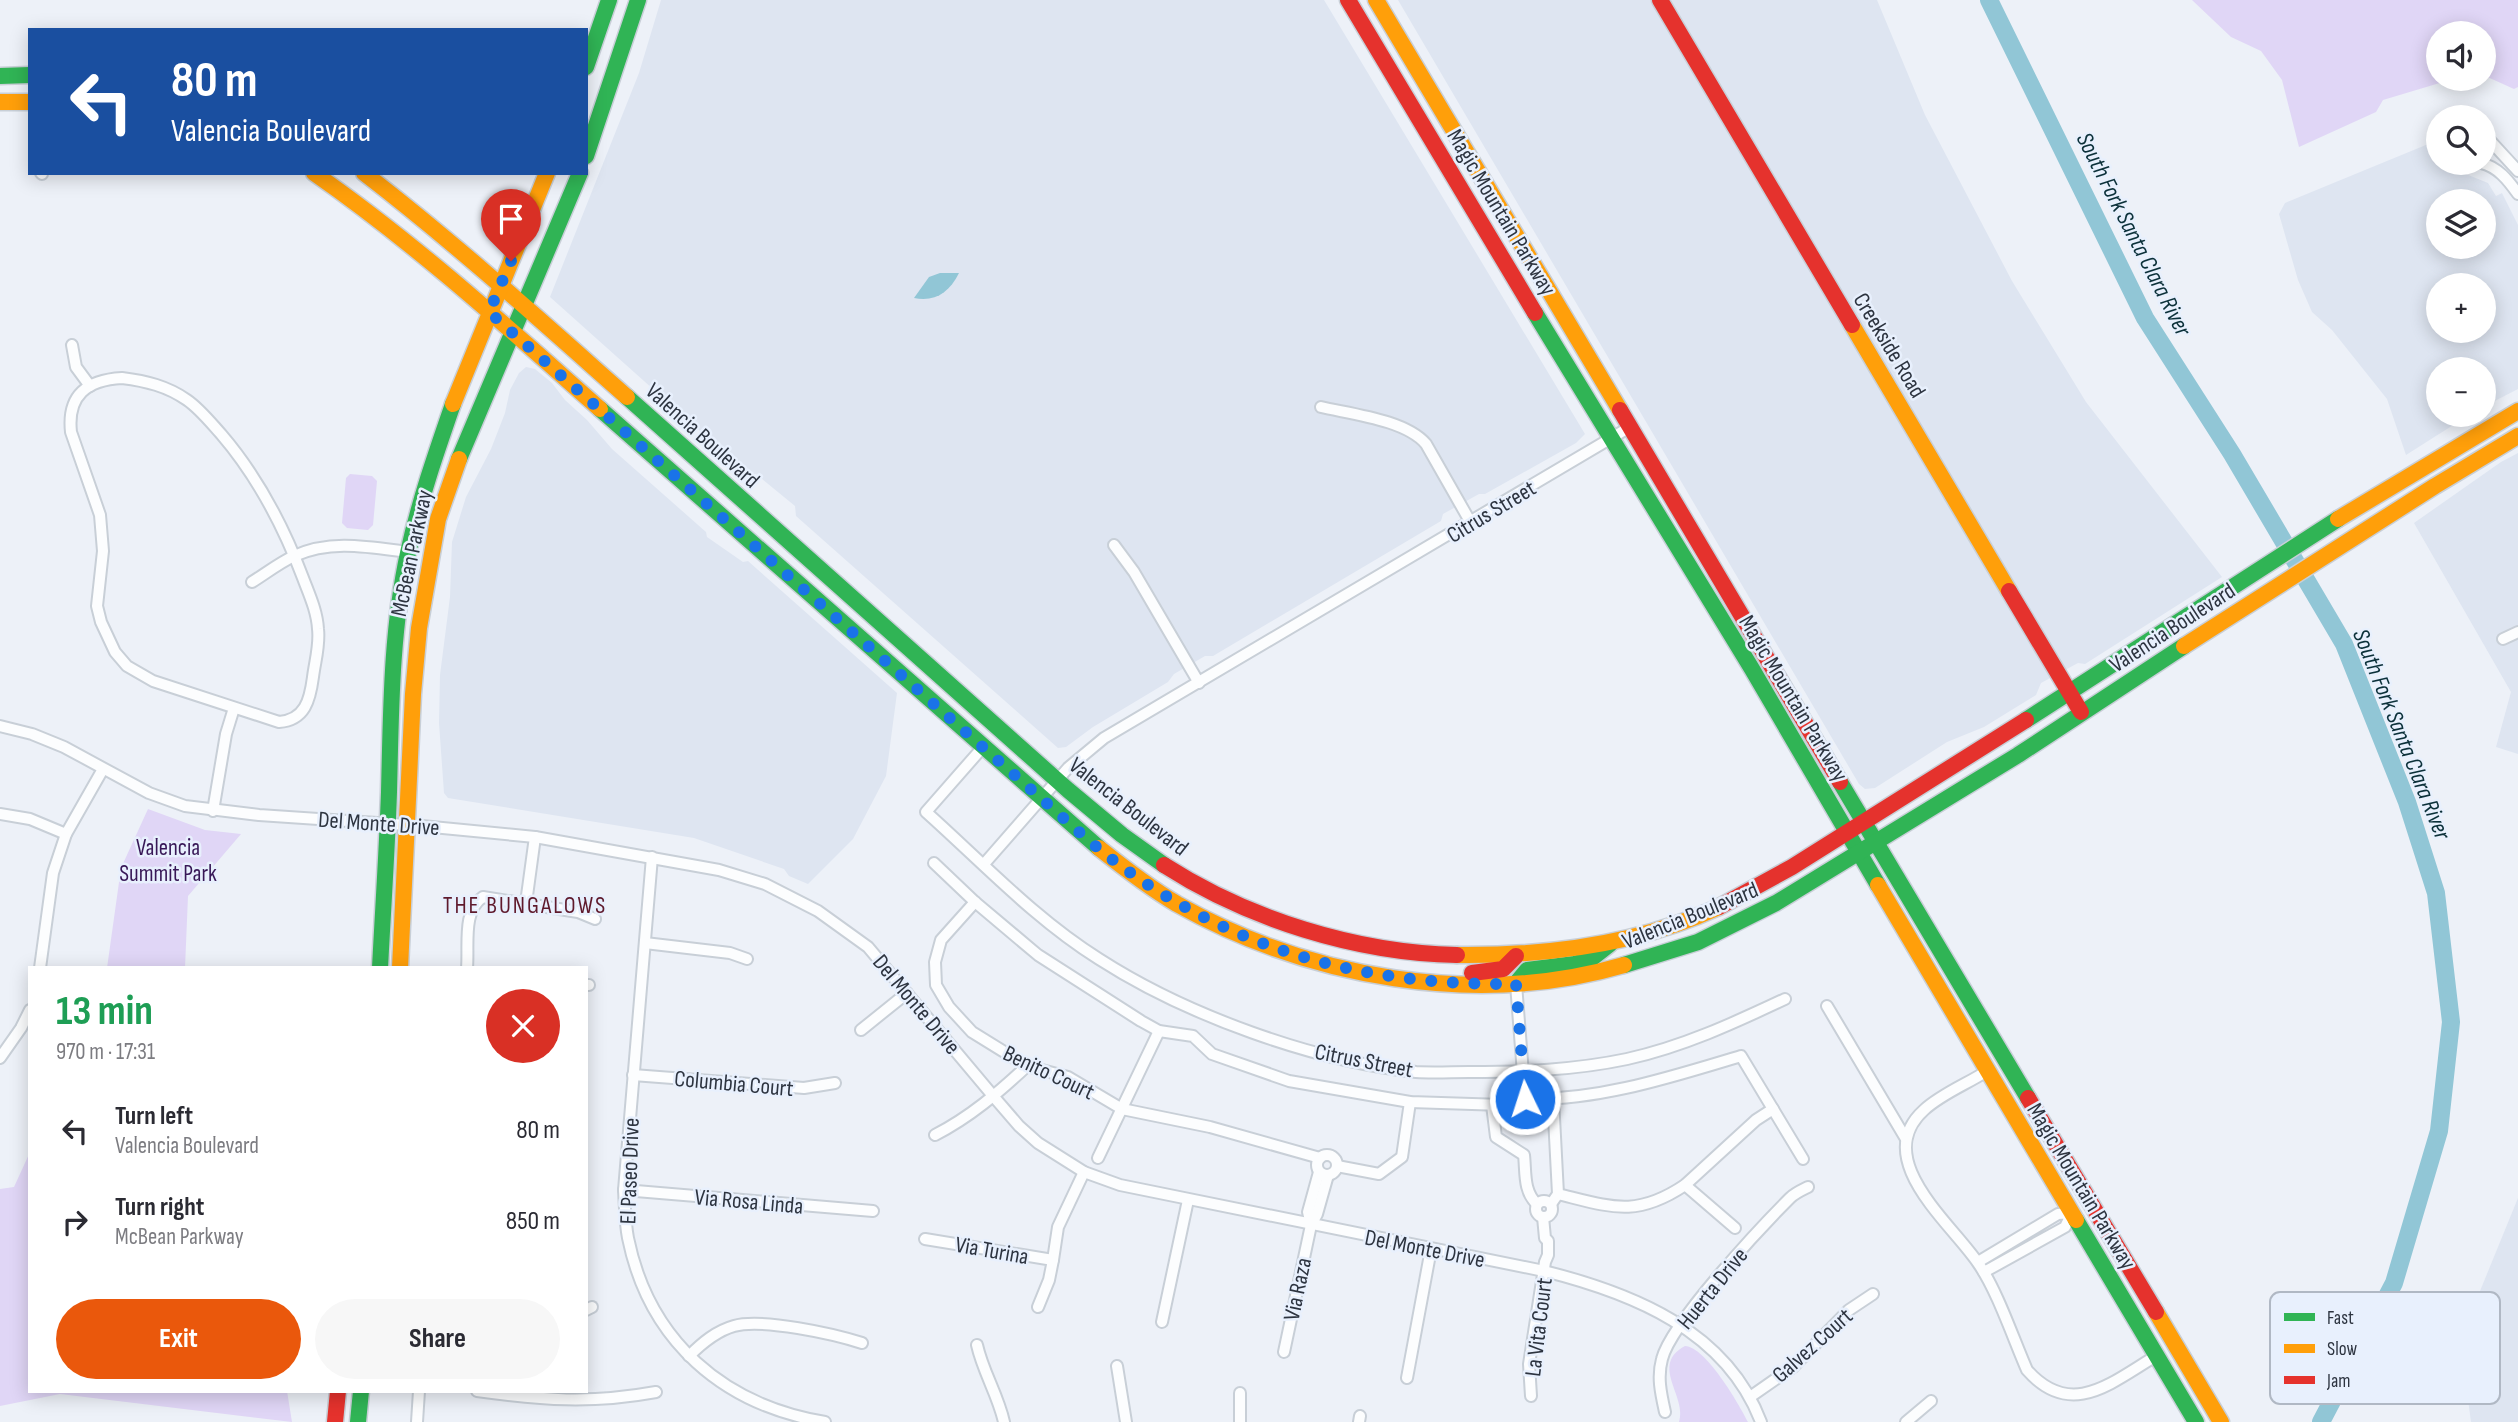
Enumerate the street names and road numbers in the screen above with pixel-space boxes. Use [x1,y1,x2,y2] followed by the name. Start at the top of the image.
[1440,124,1562,301] street label: Magic Mountain Parkway
[1847,288,1931,403] street label: Creekside Road
[640,377,765,494] street label: Valencia Boulevard
[1442,474,1541,549] street label: Citrus Street
[385,487,439,619] street label: McBean Parkway
[2105,577,2240,679] street label: Valencia Boulevard
[1732,610,1854,787] street label: Magic Mountain Parkway
[1063,751,1194,862] street label: Valencia Boulevard
[317,806,441,842] street label: Del Monte Drive
[1618,876,1762,956] street label: Valencia Boulevard
[866,949,966,1060] street label: Del Monte Drive
[1312,1038,1415,1084] street label: Citrus Street
[998,1040,1099,1106] street label: Benito Court
[673,1065,795,1103] street label: Columbia Court
[2020,1098,2142,1275] street label: Magic Mountain Parkway
[614,1117,646,1225] street label: El Paseo Drive
[694,1183,804,1221] street label: Via Rosa Linda
[1362,1224,1487,1274] street label: Del Monte Drive
[953,1231,1031,1271] street label: Via Turina
[1671,1242,1754,1335] street label: Huerta Drive
[1278,1255,1318,1323] street label: Via Raza
[1519,1276,1559,1378] street label: La Vita Court
[1767,1302,1859,1389] street label: Galvez Court

